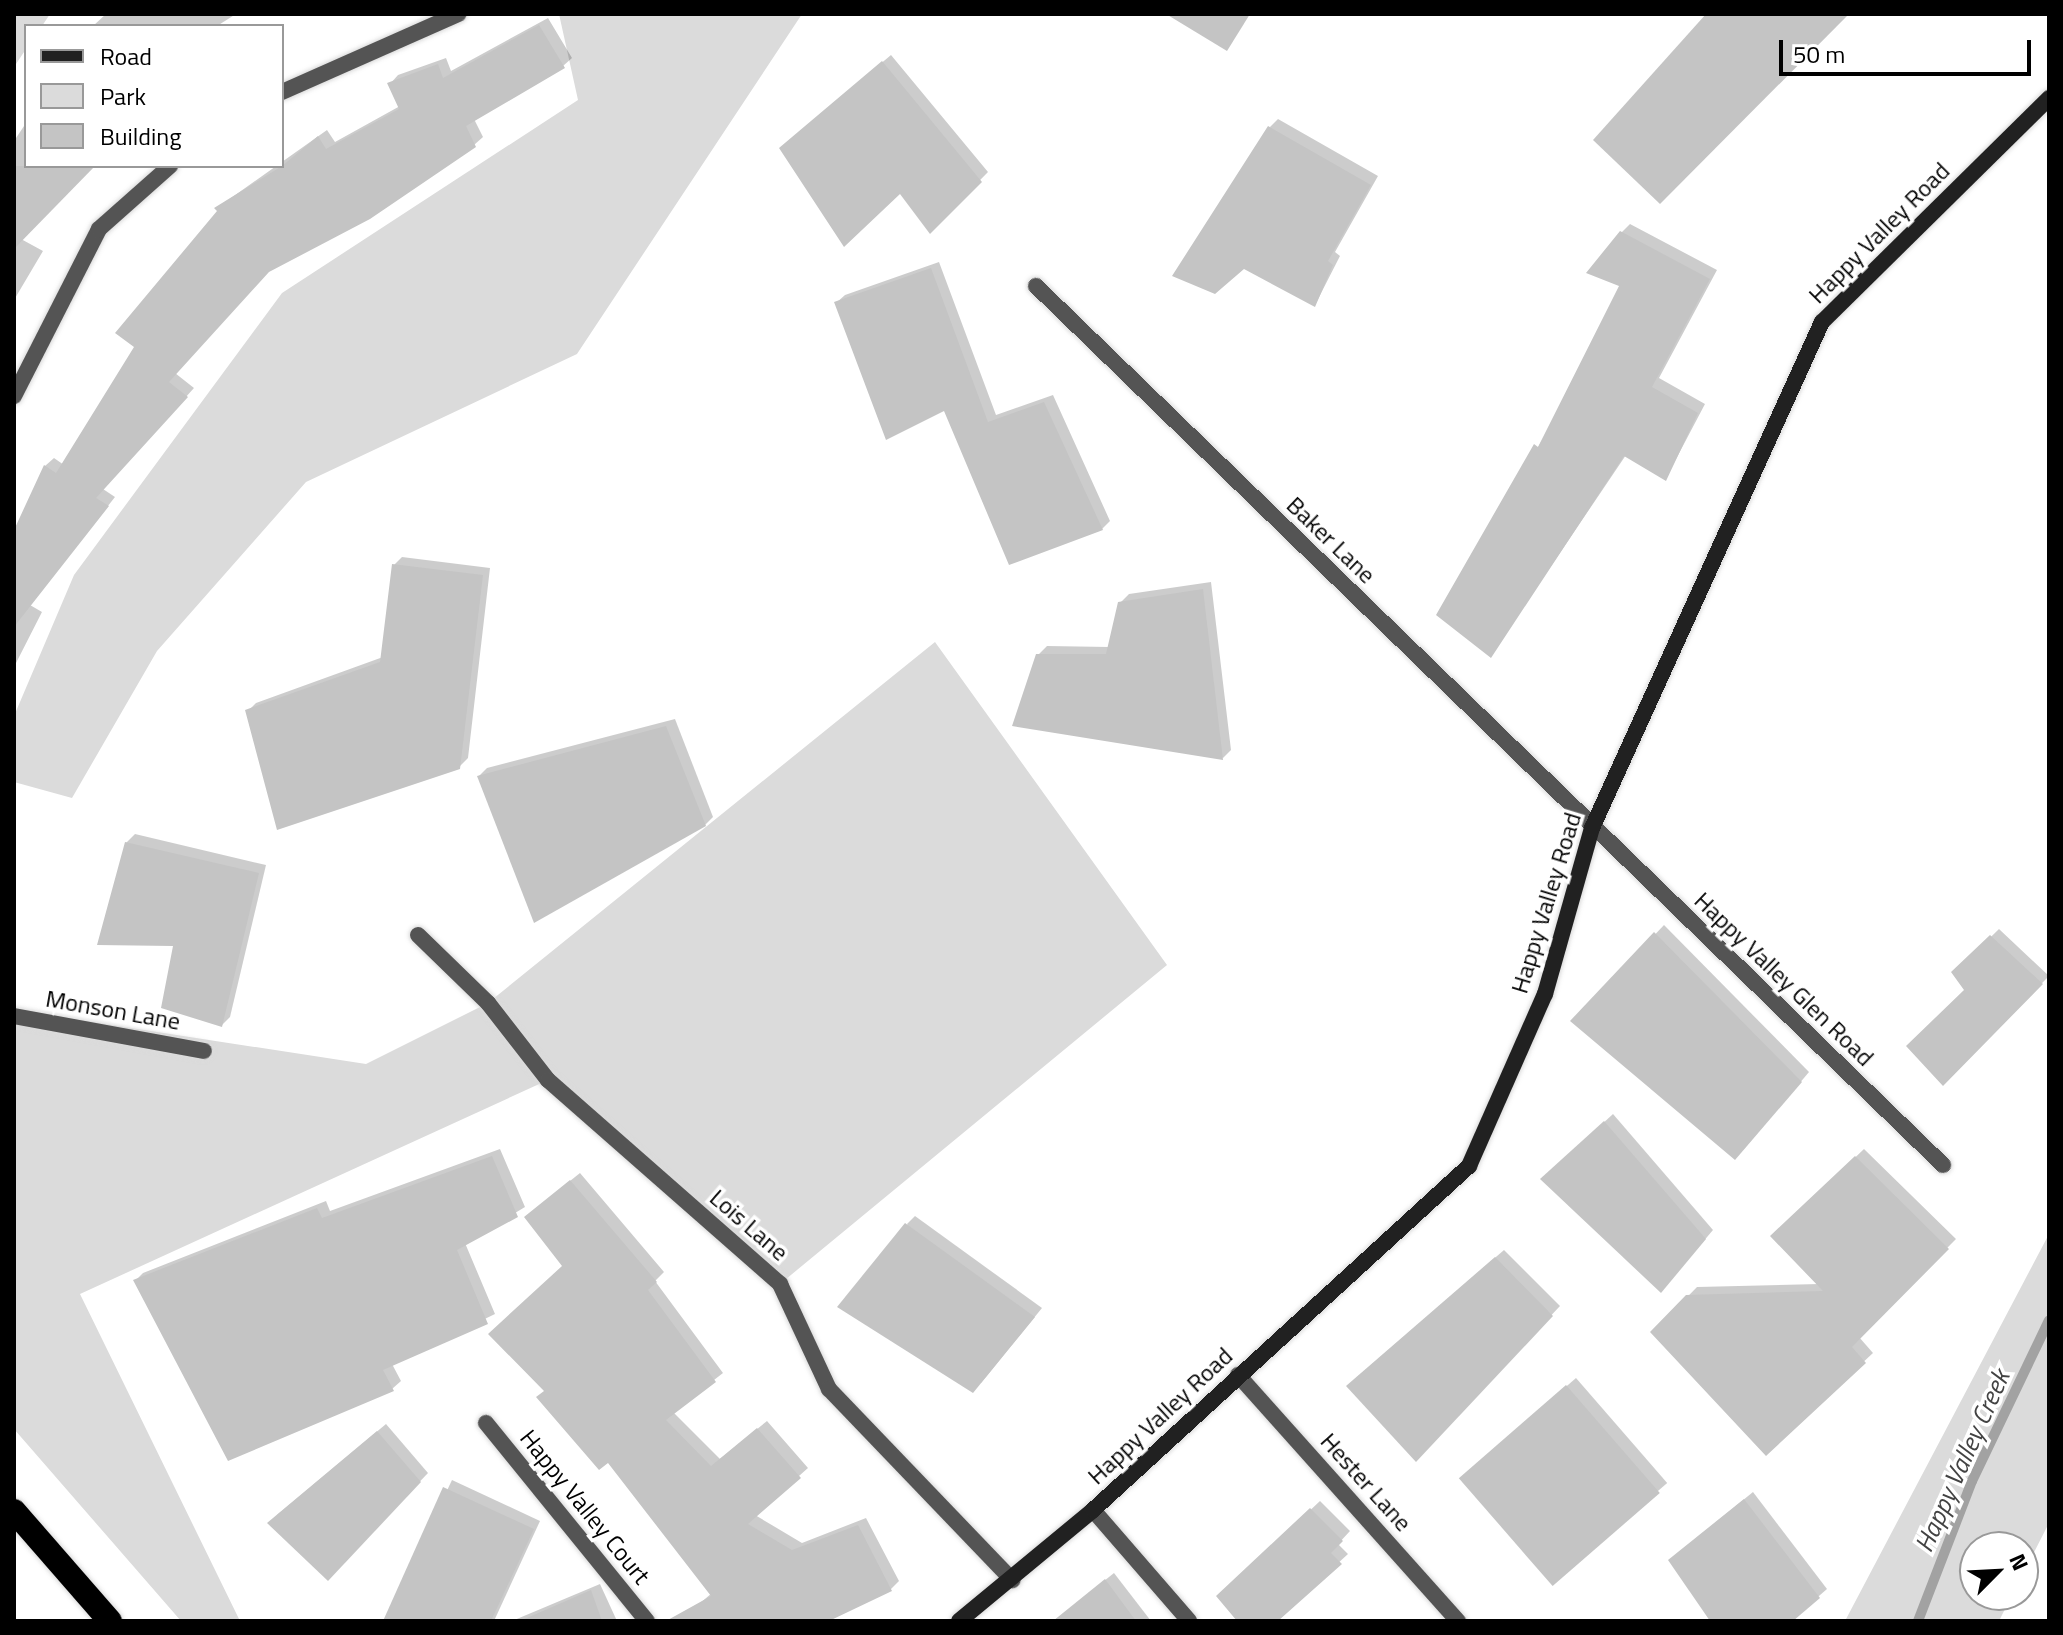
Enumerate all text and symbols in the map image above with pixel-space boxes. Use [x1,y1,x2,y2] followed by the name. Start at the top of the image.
[24,24,284,168] legend
[1783,24,2035,74] scale bar
[1793,36,1845,72] text: 50 m
[100,38,152,74] text: Road
[100,78,146,114] text: Park
[100,118,182,154] text: Building
[1803,157,1955,309] street label: Happy Valley Road
[1281,491,1381,589] street label: Baker Lane
[1505,809,1587,997] street label: Happy Valley Road
[1688,886,1880,1072] street label: Happy Valley Glen Road
[43,984,183,1036] street label: Monson Lane
[704,1183,794,1267] street label: Lois Lane
[1082,1342,1238,1490] street label: Happy Valley Road
[1908,1365,2016,1557] water label: Happy Valley Creek
[514,1424,656,1590] street label: Happy Valley Court
[1314,1427,1418,1537] street label: Hester Lane
[1959,1531,2039,1611] north arrow
[2000,1548,2038,1576] text: N

